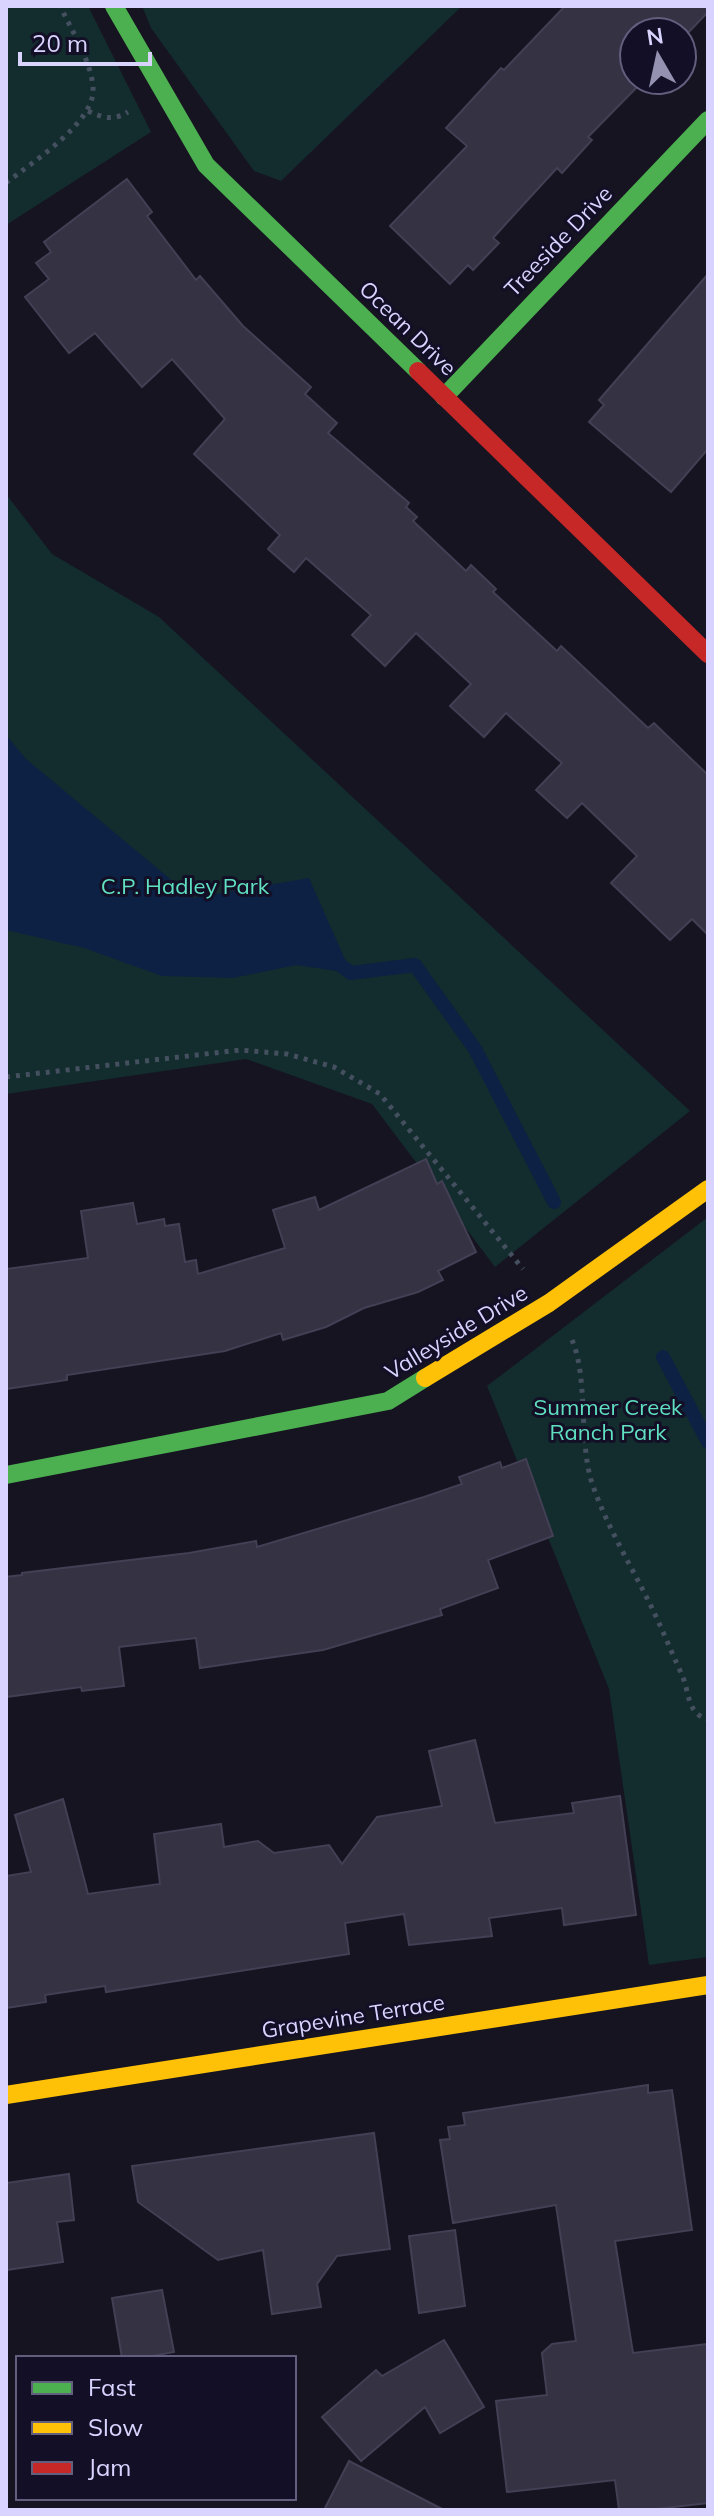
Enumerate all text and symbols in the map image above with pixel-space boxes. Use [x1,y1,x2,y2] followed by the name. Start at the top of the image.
[20,16,150,66] scale bar
[618,16,698,96] north arrow
[644,21,665,51] text: N
[32,28,88,58] text: 20 m
[498,180,618,302] street label: Treeside Drive
[353,275,463,381] street label: Ocean Drive
[101,872,270,900] park label: C.P. Hadley Park
[380,1278,532,1386] street label: Valleyside Drive
[534,1393,683,1446] park label: Summer Creek Ranch Park
[259,1988,447,2044] street label: Grapevine Terrace
[16,2356,296,2500] legend
[88,2372,136,2402] text: Fast
[88,2412,143,2442] text: Slow
[88,2452,131,2482] text: Jam

